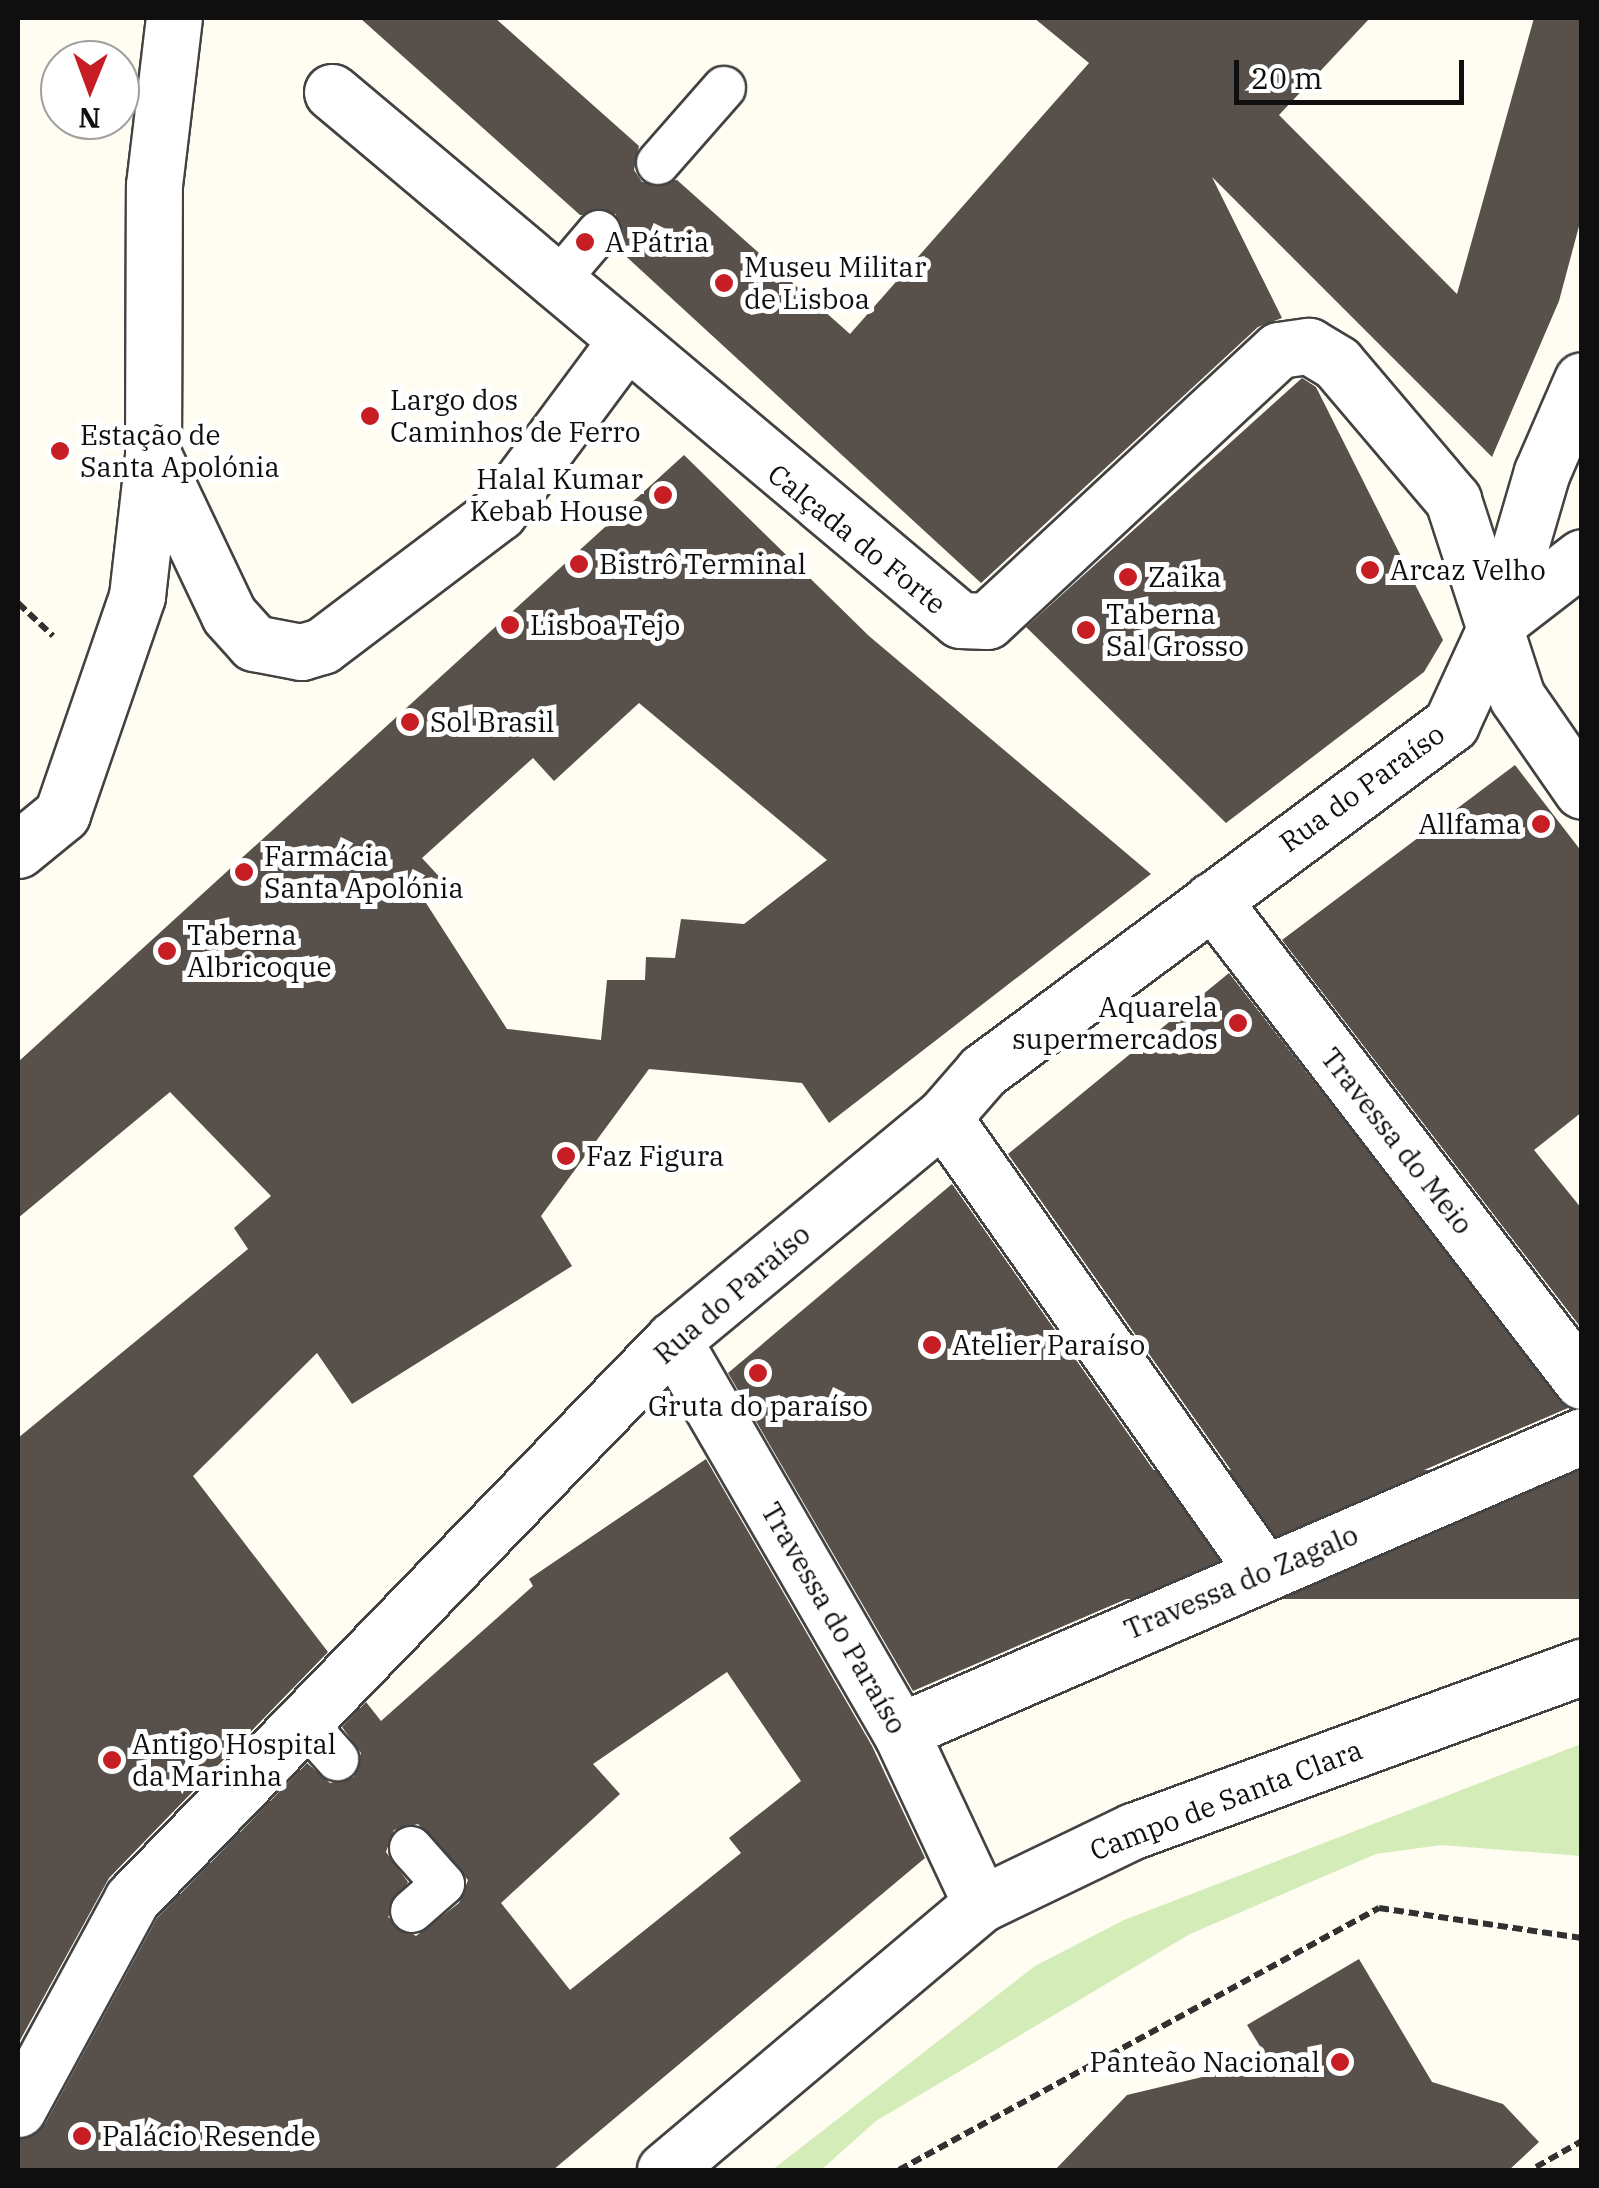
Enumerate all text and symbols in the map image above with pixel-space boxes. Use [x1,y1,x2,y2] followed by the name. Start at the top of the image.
[40,40,140,140] north arrow
[1239,40,1469,102] scale bar
[1251,58,1323,97] text: 20 m
[78,100,101,137] text: N
[605,225,709,259] place label: A Pátria
[574,231,596,253] marker: A Pátria
[744,250,926,316] place label: Museu Militar de Lisboa
[713,272,735,294] marker: Museu Militar de Lisboa
[390,383,641,449] place label: Largo dos Caminhos de Ferro
[359,405,381,427] marker: Largo dos Caminhos de Ferro
[80,418,280,484] place label: Estação de Santa Apolónia
[49,440,71,462] marker: Estação de Santa Apolónia
[761,457,953,621] street label: Calçada do Forte
[470,462,643,528] place label: Halal Kumar Kebab House
[652,484,674,506] marker: Halal Kumar Kebab House
[599,547,806,581] place label: Bistrô Terminal
[568,553,590,575] marker: Bistrô Terminal
[1390,553,1546,587] place label: Arcaz Velho
[1359,559,1381,581] marker: Arcaz Velho
[1148,560,1222,594] place label: Zaika
[1117,566,1139,588] marker: Zaika
[1106,597,1244,663] place label: Taberna Sal Grosso
[530,608,680,642] place label: Lisboa Tejo
[499,614,521,636] marker: Lisboa Tejo
[1075,619,1097,641] marker: Taberna Sal Grosso
[430,705,554,739] place label: Sol Brasil
[399,711,421,733] marker: Sol Brasil
[1273,717,1451,859] street label: Rua do Paraíso
[1418,807,1521,841] place label: Allfama
[1530,813,1552,835] marker: Allfama
[264,839,464,905] place label: Farmácia Santa Apolónia
[233,861,255,883] marker: Farmácia Santa Apolónia
[187,918,332,984] place label: Taberna Albricoque
[156,940,178,962] marker: Taberna Albricoque
[1012,990,1218,1056] place label: Aquarela supermercados
[1227,1012,1249,1034] marker: Aquarela supermercados
[1314,1041,1480,1241] street label: Travessa do Meio
[586,1139,724,1173] place label: Faz Figura
[555,1145,577,1167] marker: Faz Figura
[647,1217,817,1371] street label: Rua do Paraíso
[952,1328,1145,1362] place label: Atelier Paraíso
[921,1334,943,1356] marker: Atelier Paraíso
[747,1362,769,1384] marker: Gruta do paraíso
[648,1389,868,1423] place label: Gruta do paraíso
[754,1496,914,1740] street label: Travessa do Paraíso
[1119,1518,1363,1646] street label: Travessa do Zagalo
[132,1727,336,1793] place label: Antigo Hospital da Marinha
[1085,1733,1367,1867] street label: Campo de Santa Clara
[101,1749,123,1771] marker: Antigo Hospital da Marinha
[1089,2045,1320,2079] place label: Panteão Nacional
[1329,2051,1351,2073] marker: Panteão Nacional
[102,2119,316,2153] place label: Palácio Resende
[71,2125,93,2147] marker: Palácio Resende

